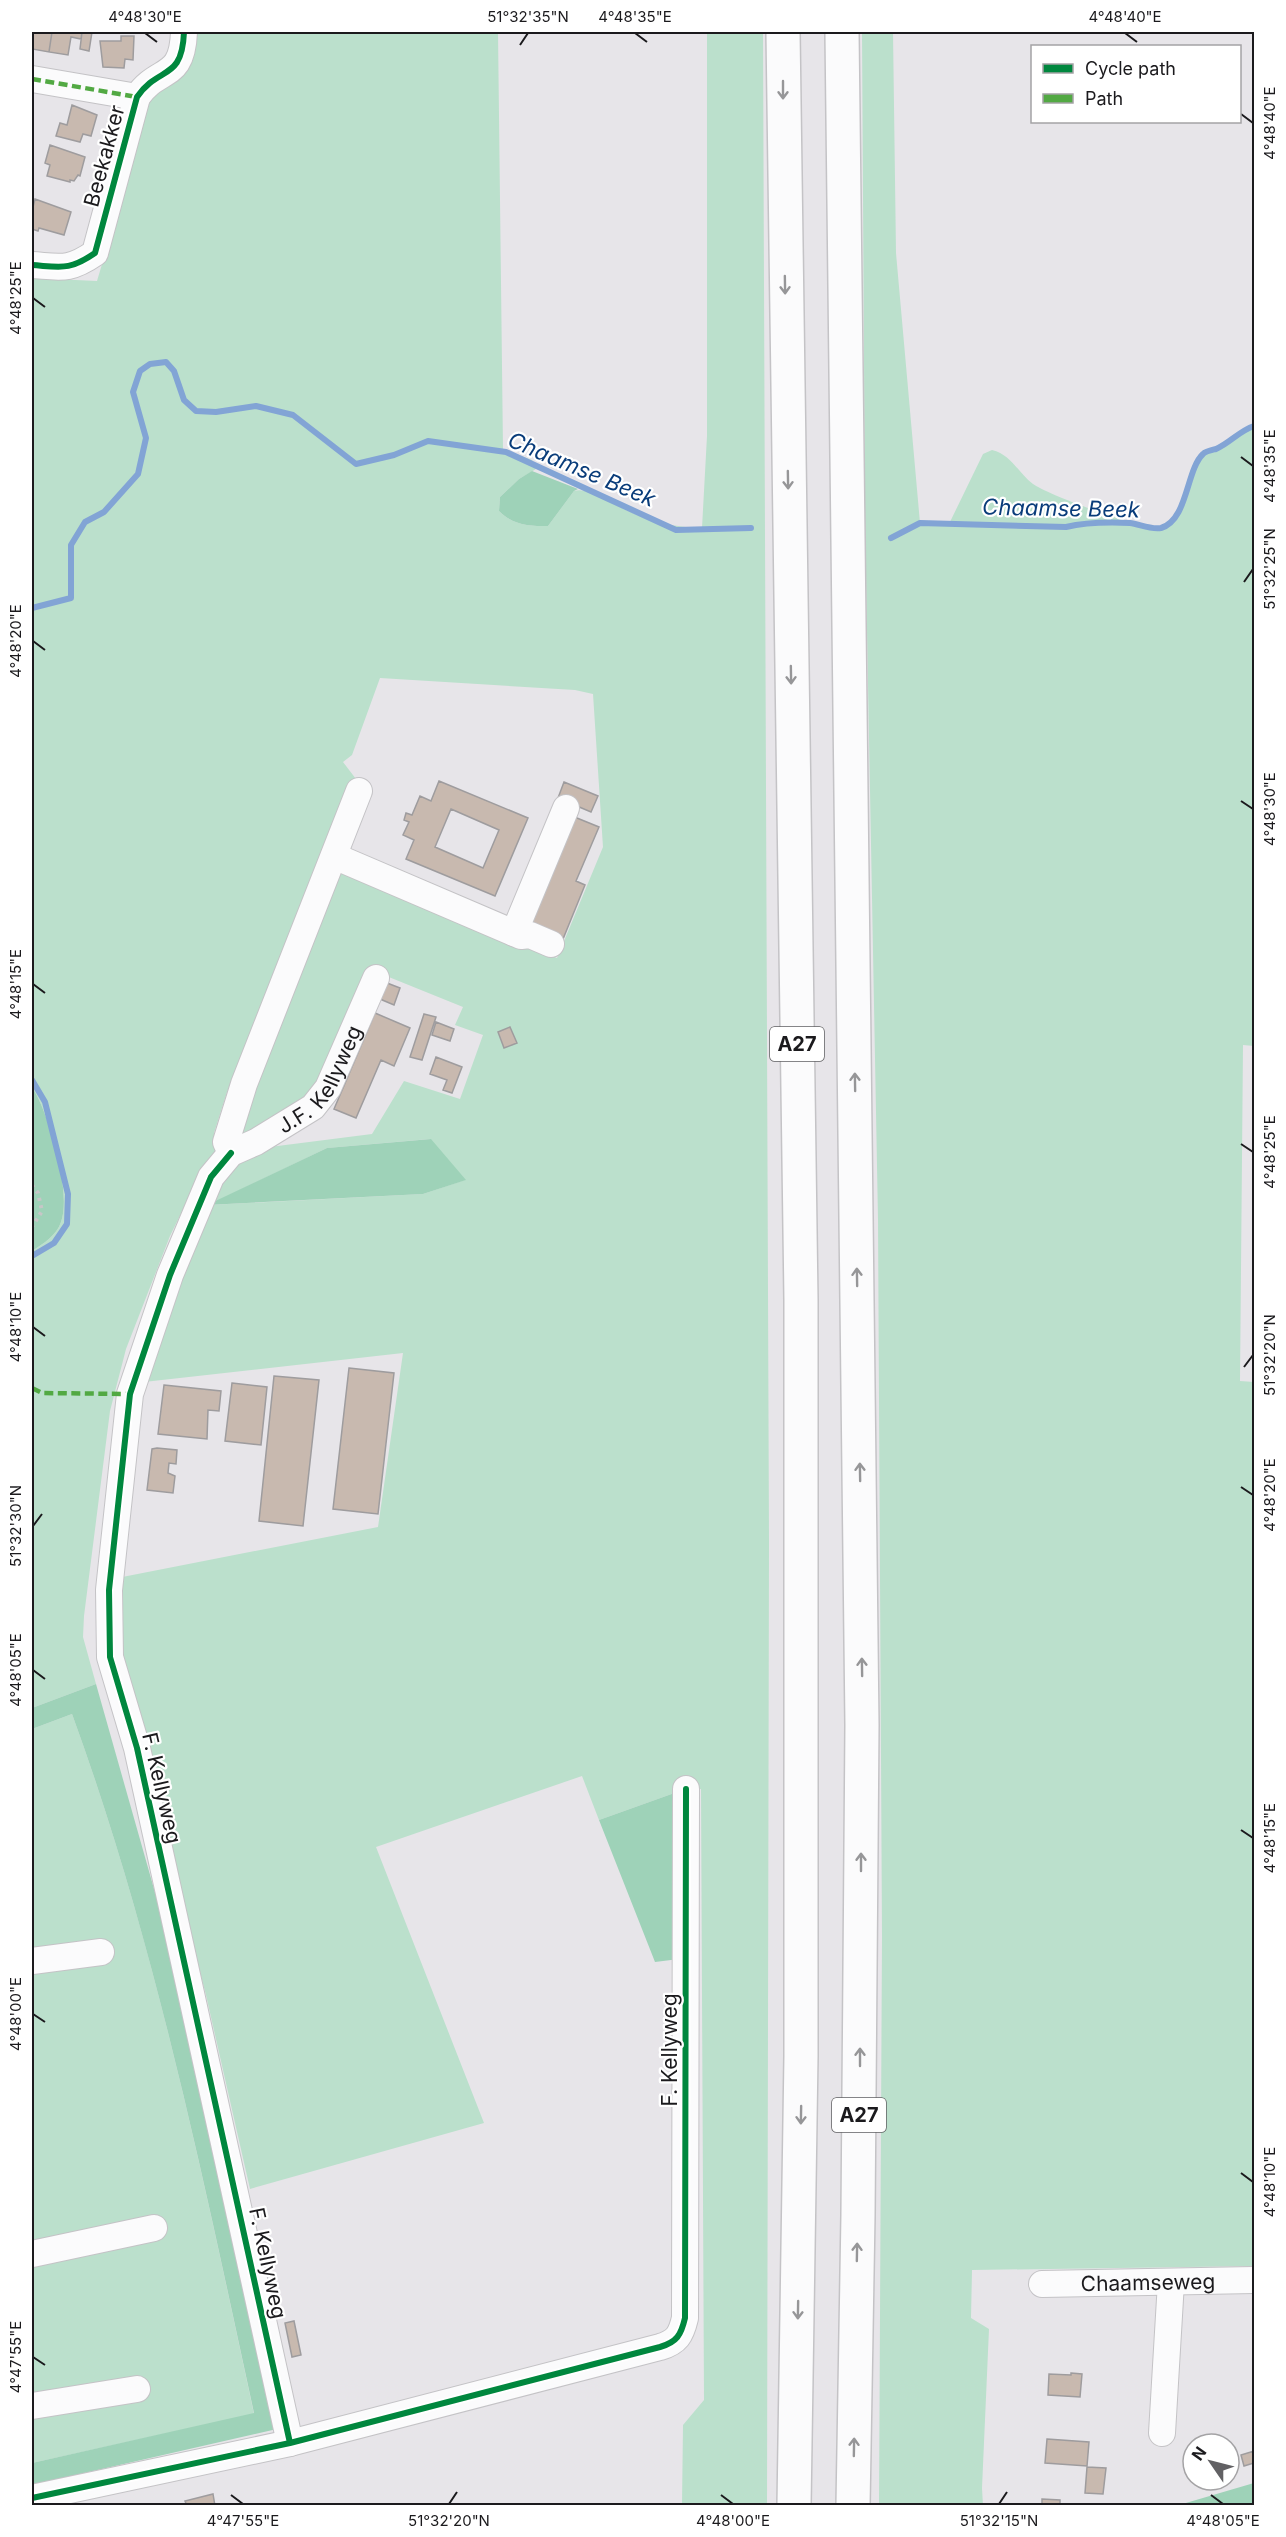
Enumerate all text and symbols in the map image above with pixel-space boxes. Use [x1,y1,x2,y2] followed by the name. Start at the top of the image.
[108,7,182,26] text: 4°48'30"E
[487,7,569,26] text: 51°32'35"N
[598,7,672,26] text: 4°48'35"E
[1088,7,1162,26] text: 4°48'40"E
[1031,45,1241,123] legend
[1085,58,1176,79] text: Cycle path
[777,79,789,99] one-way arrow
[1260,86,1279,160] text: 4°48'40"E
[1085,88,1123,109] text: Path
[78,102,130,210] street label: Beekakker
[6,261,25,335] text: 4°48'25"E
[779,274,791,294] one-way arrow
[504,426,660,512] water label: Chaamse Beek
[1260,429,1279,503] text: 4°48'35"E
[782,469,794,489] one-way arrow
[982,494,1141,522] water label: Chaamse Beek
[1260,528,1279,610] text: 51°32'25"N
[6,604,25,678] text: 4°48'20"E
[785,664,797,684] one-way arrow
[1260,772,1279,846] text: 4°48'30"E
[6,949,25,1019] text: 4°48'15"E
[273,1021,366,1138] street label: J.F. Kellyweg
[770,1027,824,1061] road number: A27
[849,1072,860,1092] one-way arrow
[1260,1115,1279,1189] text: 4°48'25"E
[852,1267,863,1287] one-way arrow
[6,1292,25,1362] text: 4°48'10"E
[1260,1314,1279,1396] text: 51°32'20"N
[1260,1458,1279,1532] text: 4°48'20"E
[854,1462,865,1482] one-way arrow
[6,1485,25,1567] text: 51°32'30"N
[6,1633,25,1707] text: 4°48'05"E
[856,1657,868,1677] one-way arrow
[137,1730,187,1846] street label: F. Kellyweg
[1260,1803,1279,1873] text: 4°48'15"E
[855,1853,867,1873] one-way arrow
[6,1977,25,2051] text: 4°48'00"E
[657,1993,682,2107] street label: F. Kellyweg
[854,2048,865,2068] one-way arrow
[832,2098,886,2132] road number: A27
[795,2104,807,2124] one-way arrow
[1260,2147,1279,2217] text: 4°48'10"E
[244,2205,292,2321] street label: F. Kellyweg
[852,2243,863,2263] one-way arrow
[1080,2268,1216,2296] street label: Chaamseweg
[792,2299,804,2319] one-way arrow
[6,2321,25,2393] text: 4°47'55"E
[1181,2432,1241,2492] north arrow
[848,2438,860,2458] one-way arrow
[1187,2443,1210,2464] text: N
[207,2511,279,2530] text: 4°47'55"E
[408,2511,490,2530] text: 51°32'20"N
[696,2511,770,2530] text: 4°48'00"E
[960,2511,1038,2530] text: 51°32'15"N
[1186,2511,1260,2530] text: 4°48'05"E

